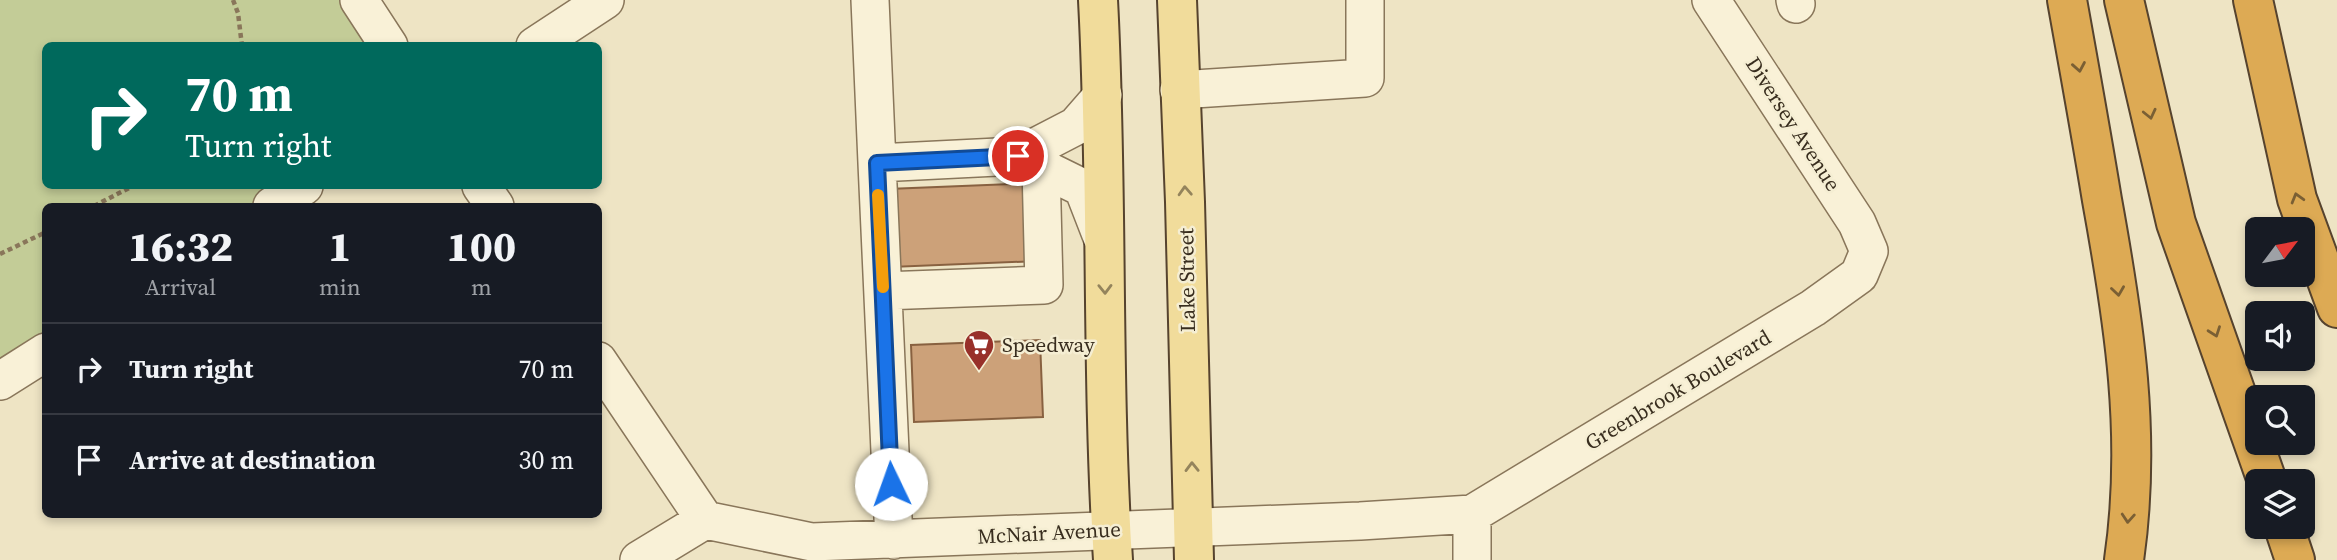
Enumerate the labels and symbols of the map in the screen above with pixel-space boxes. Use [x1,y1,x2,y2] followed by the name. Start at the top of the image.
[1739,51,1848,196] street label: Diversey Avenue
[2071,61,2086,73] one-way arrow
[2142,108,2157,120] one-way arrow
[988,126,1048,186] pin
[1177,185,1192,196] one-way arrow
[2291,192,2306,204] one-way arrow
[2245,217,2315,287] north arrow
[1171,228,1202,332] street label: Lake Street
[1098,283,1113,294] one-way arrow
[2111,285,2126,297] one-way arrow
[1579,322,1776,457] street label: Greenbrook Boulevard
[2206,326,2220,338] one-way arrow
[962,328,996,372] supermarket icon: Speedway
[1002,330,1095,359] place label: Speedway
[854,447,928,521] position arrow
[1184,462,1199,473] one-way arrow
[2121,513,2136,524] one-way arrow
[977,514,1121,551] street label: McNair Avenue

